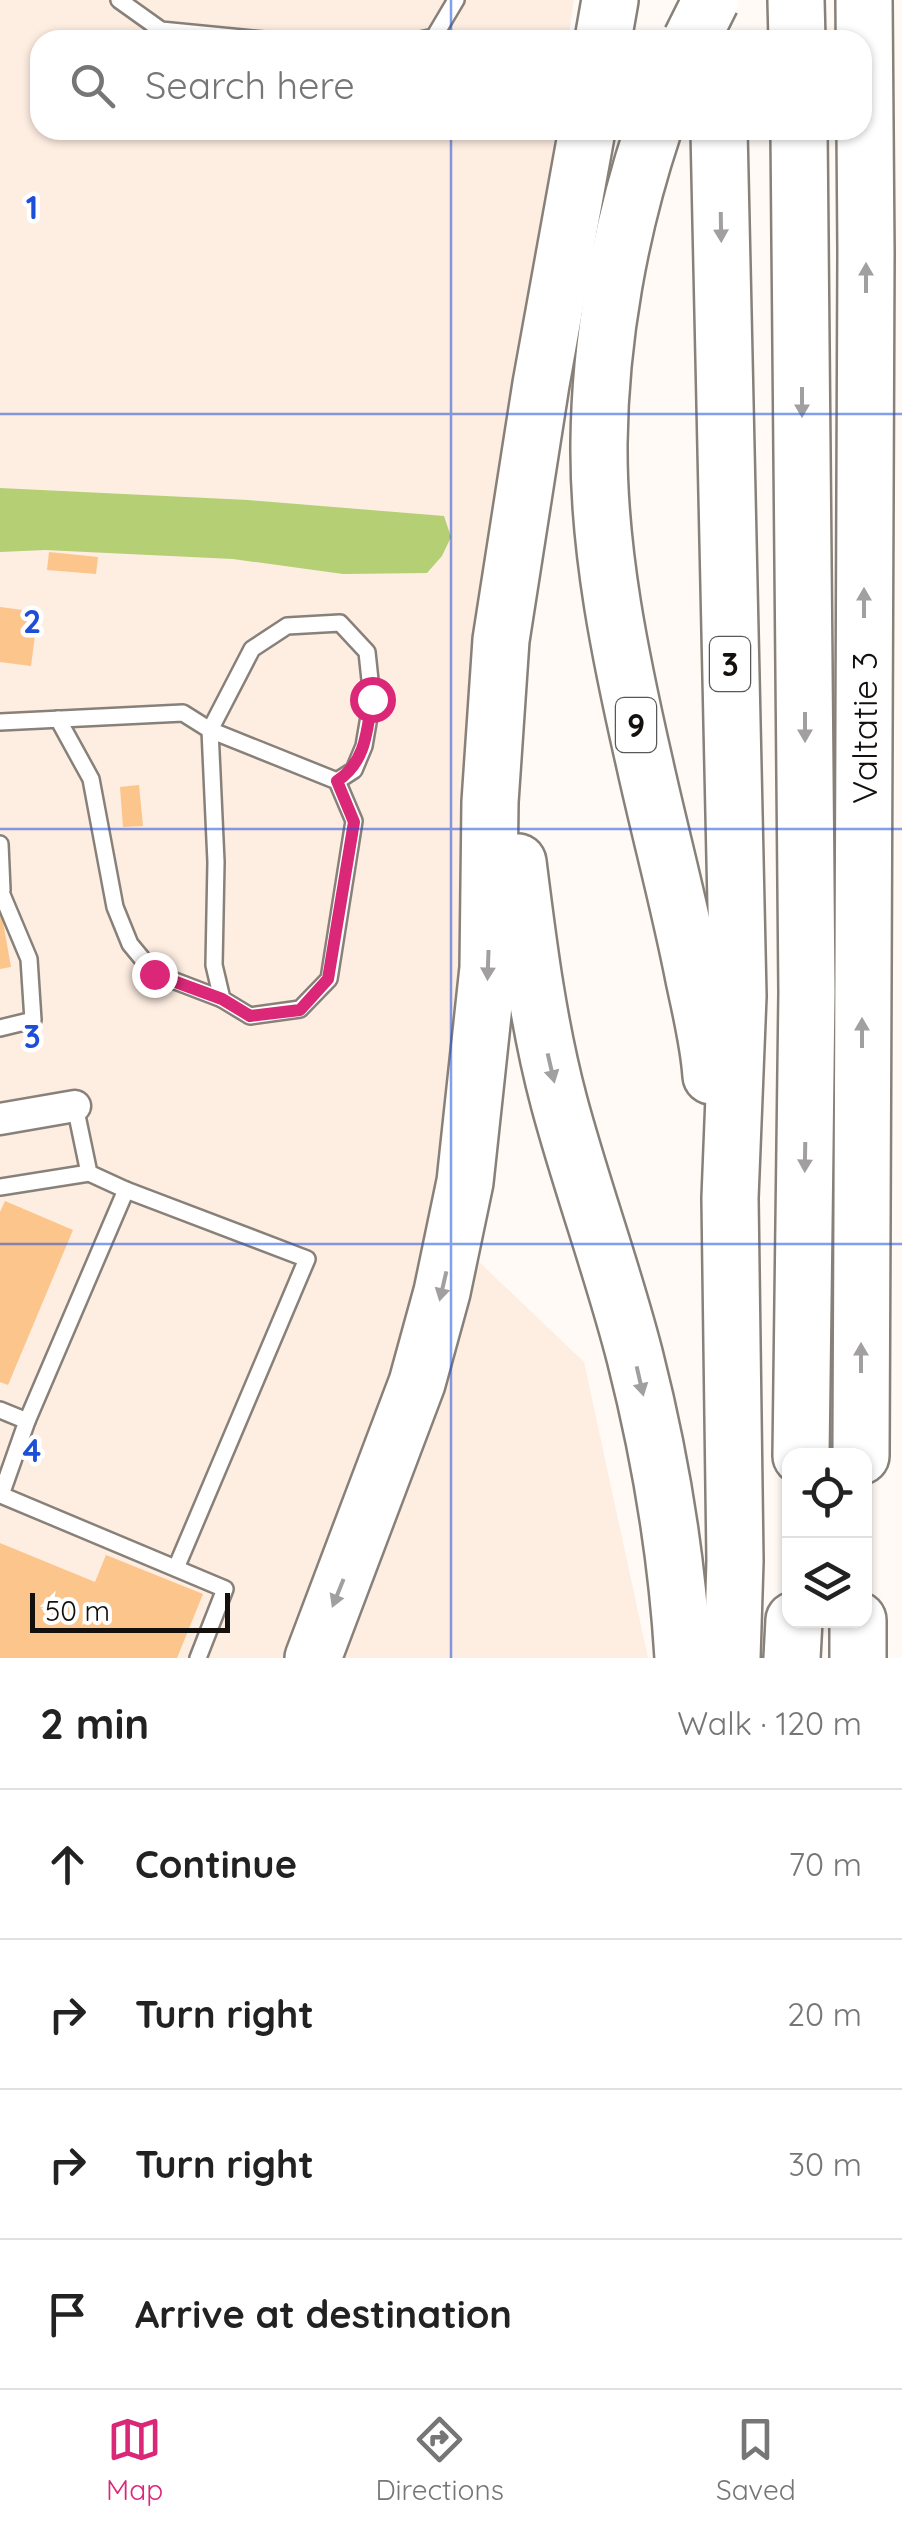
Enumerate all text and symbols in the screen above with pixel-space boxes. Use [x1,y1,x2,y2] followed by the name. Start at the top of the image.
[30,30,872,140] search box
[65,58,120,113] icon: search
[145,61,355,109] text: Search here
[26,187,38,227] text: 1
[713,212,729,244] one-way arrow
[858,262,874,294] one-way arrow
[794,387,810,419] one-way arrow
[856,587,872,619] one-way arrow
[23,601,41,641] text: 2
[710,637,750,691] road number: 3
[842,652,886,804] street label: Valtatie 3
[350,677,396,723] route start
[616,698,656,752] road number: 9
[797,712,813,744] one-way arrow
[480,949,496,981] one-way arrow
[132,952,178,998] route end
[23,1016,41,1056] text: 3
[855,1017,871,1049] one-way arrow
[544,1053,559,1084] one-way arrow
[797,1142,813,1174] one-way arrow
[435,1271,450,1302] one-way arrow
[853,1342,869,1374] one-way arrow
[633,1366,648,1397] one-way arrow
[23,1430,42,1470] text: 4
[782,1448,872,1628] map controls
[782,1448,872,1538] button: locate
[782,1538,872,1628] button: layers
[330,1579,346,1609] one-way arrow
[30,1588,230,1632] scale bar
[45,1593,110,1628] text: 50 m
[40,1697,149,1750] text: 2 min
[677,1703,862,1743] text: Walk · 120 m
[40,1837,95,1892] icon: ahead
[135,1840,297,1888] text: Continue
[789,1844,862,1884] text: 70 m
[40,1987,95,2042] icon: right
[135,1990,314,2038] text: Turn right
[787,1994,862,2034] text: 20 m
[40,2137,95,2192] icon: right
[135,2140,314,2188] text: Turn right
[788,2144,862,2184] text: 30 m
[40,2287,95,2342] icon: arrive
[135,2290,512,2338] text: Arrive at destination
[106,2412,163,2507] tab: Map
[375,2412,504,2507] tab: Directions
[716,2412,796,2507] tab: Saved

